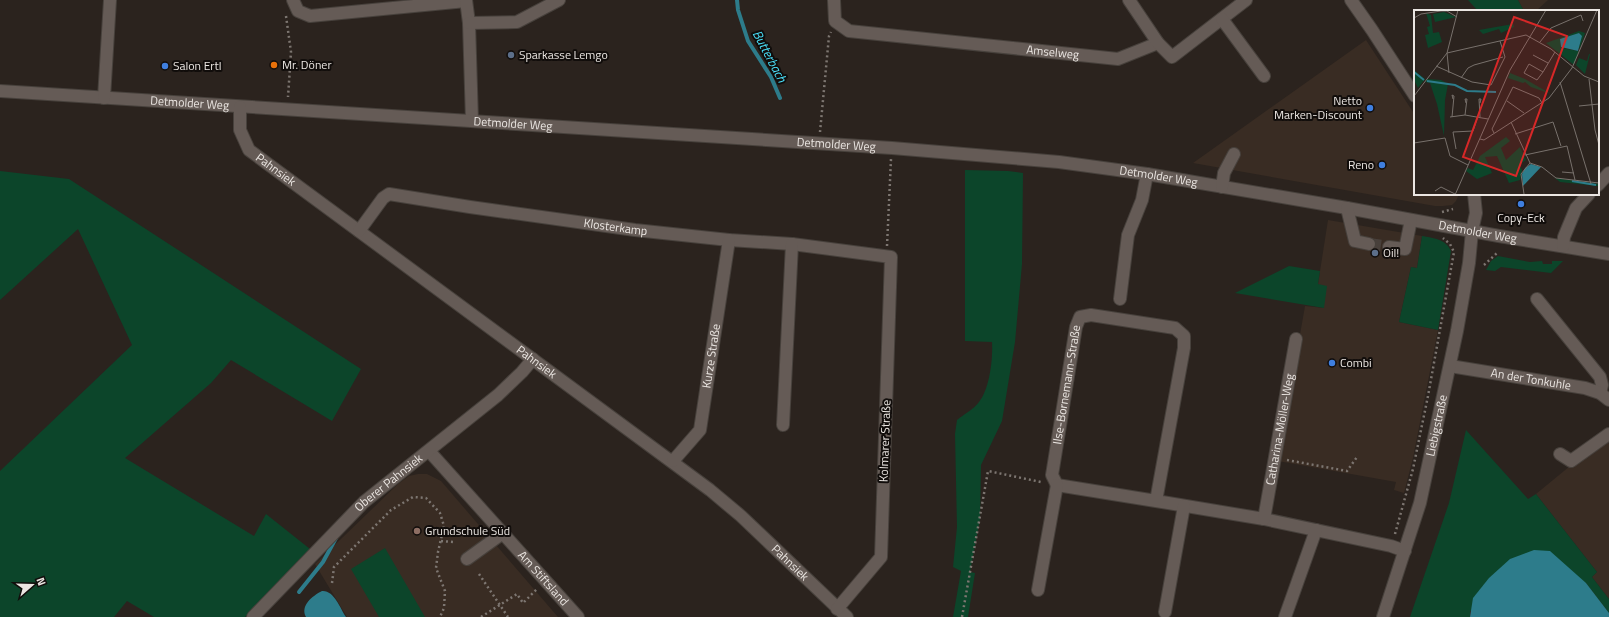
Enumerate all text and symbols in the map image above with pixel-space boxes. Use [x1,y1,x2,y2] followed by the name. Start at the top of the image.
[1414,10,1599,195] inset map
[748,26,792,86] water label: Butterbach
[1025,40,1080,64] street label: Amselweg
[519,45,608,64] place label: Sparkasse Lemgo
[506,50,516,60] marker: Sparkasse Lemgo
[282,55,332,74] place label: Mr. Döner
[173,56,221,75] place label: Salon Ertl
[269,60,279,70] marker: Mr. Döner
[160,61,170,71] marker: Salon Ertl
[150,91,230,115] street label: Detmolder Weg
[1274,91,1363,124] place label: Netto Marken-Discount
[1365,103,1375,113] marker: Netto Marken-Discount
[473,111,553,135] street label: Detmolder Weg
[796,132,876,156] street label: Detmolder Weg
[252,148,300,191] street label: Pahnsiek
[1348,155,1374,174] place label: Reno
[1118,160,1199,191] street label: Detmolder Weg
[1377,160,1387,170] marker: Reno
[1516,199,1526,209] marker: Copy-Eck
[1497,208,1545,227] place label: Copy-Eck
[583,213,648,240] street label: Klosterkamp
[1437,215,1518,248] street label: Detmolder Weg
[1383,243,1399,262] place label: Oil!
[1370,248,1380,258] marker: Oil!
[697,322,725,390] street label: Kurze Straße
[1047,323,1085,446] street label: Ilse-Bornemann-Straße
[513,340,561,383] street label: Pahnsiek
[1340,353,1372,372] place label: Combi
[1327,358,1337,368] marker: Combi
[1490,363,1572,395] street label: An der Tonkuhle
[1260,372,1299,487] street label: Catharina-Möller-Weg
[1420,393,1452,458] street label: Liebigstraße
[874,399,895,482] street label: Kolmarer Straße
[350,449,427,516] street label: Oberer Pahnsiek
[425,521,510,540] place label: Grundschule Süd
[412,526,422,536] marker: Grundschule Süd
[767,540,814,585] street label: Pahnsiek
[514,546,574,610] street label: Am Stiftsland
[12,565,52,605] north arrow
[33,575,50,588] text: N

